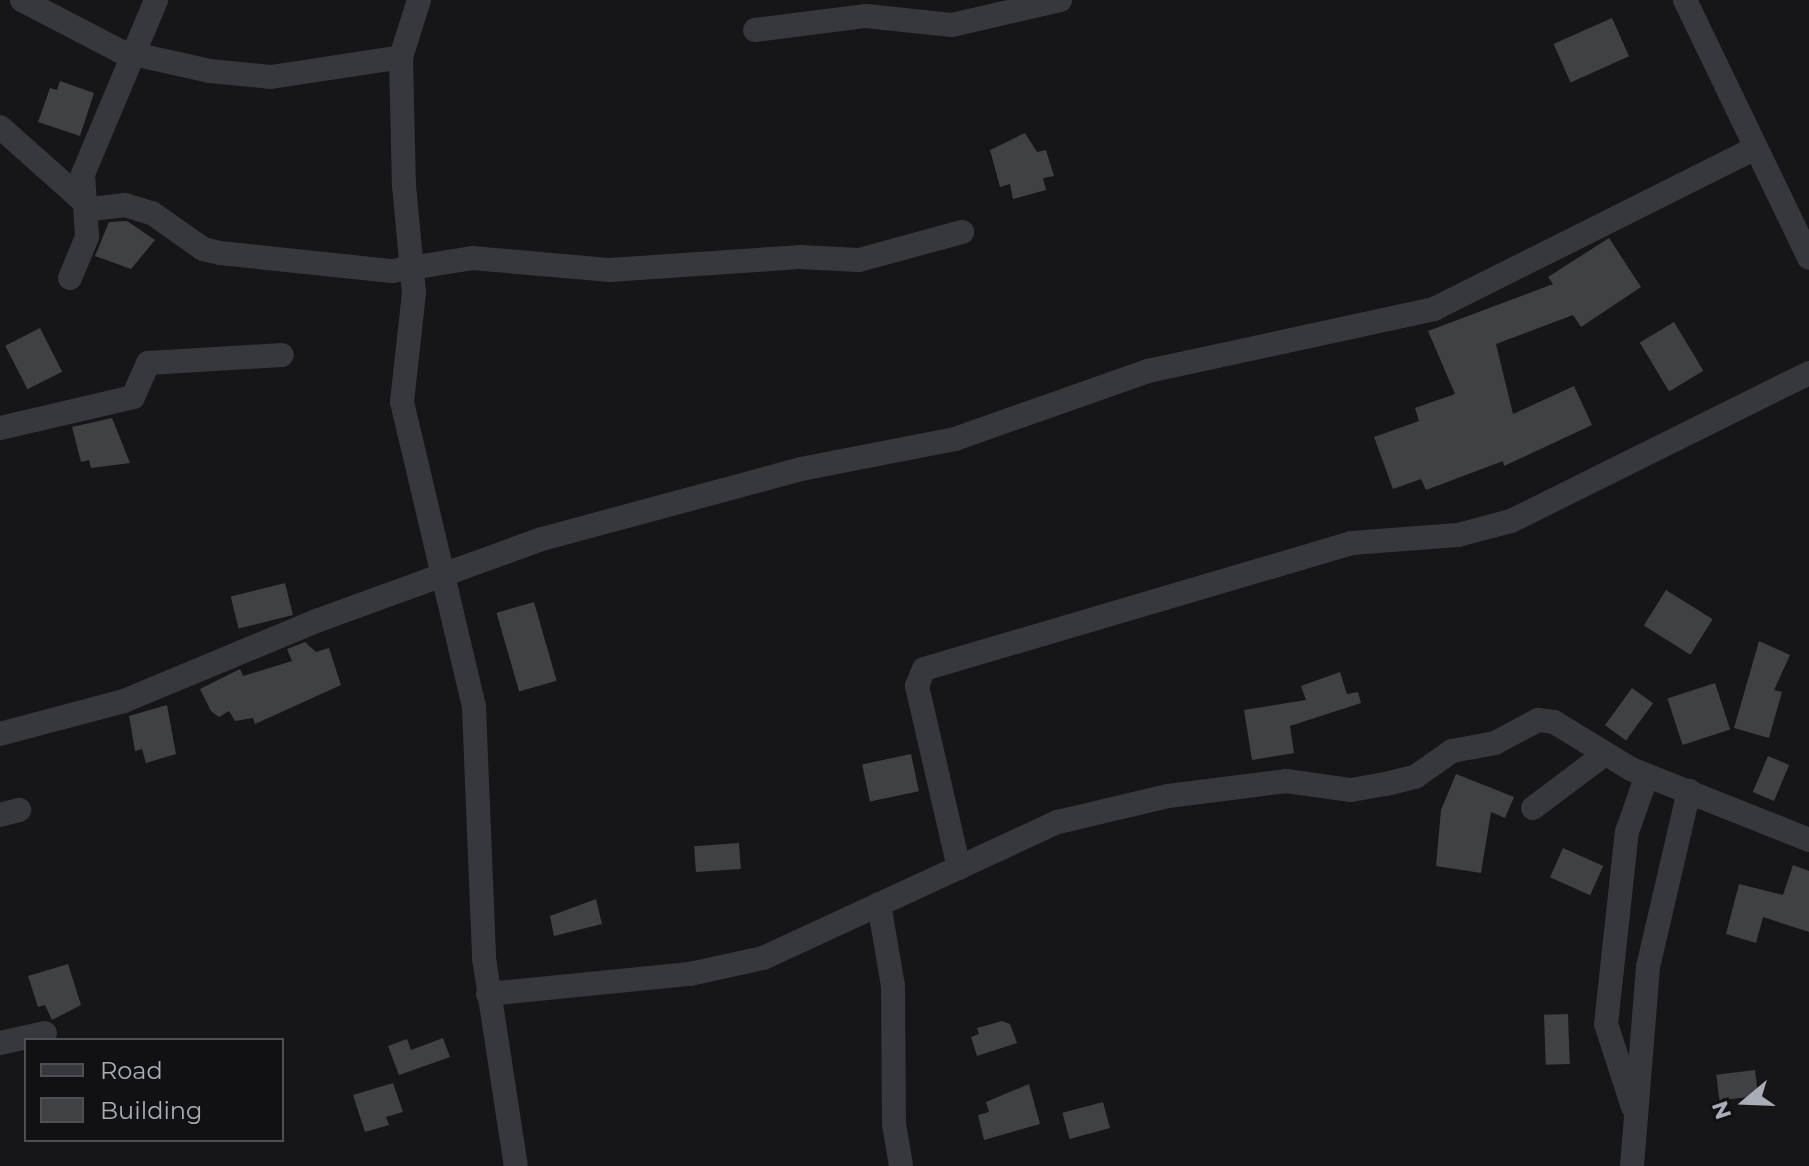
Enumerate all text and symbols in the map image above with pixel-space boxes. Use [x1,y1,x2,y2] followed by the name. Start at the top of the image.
[24,1038,284,1142] legend
[100,1056,163,1085] text: Road
[1705,1062,1785,1142] north arrow
[100,1096,203,1125] text: Building
[1706,1097,1737,1123] text: N

